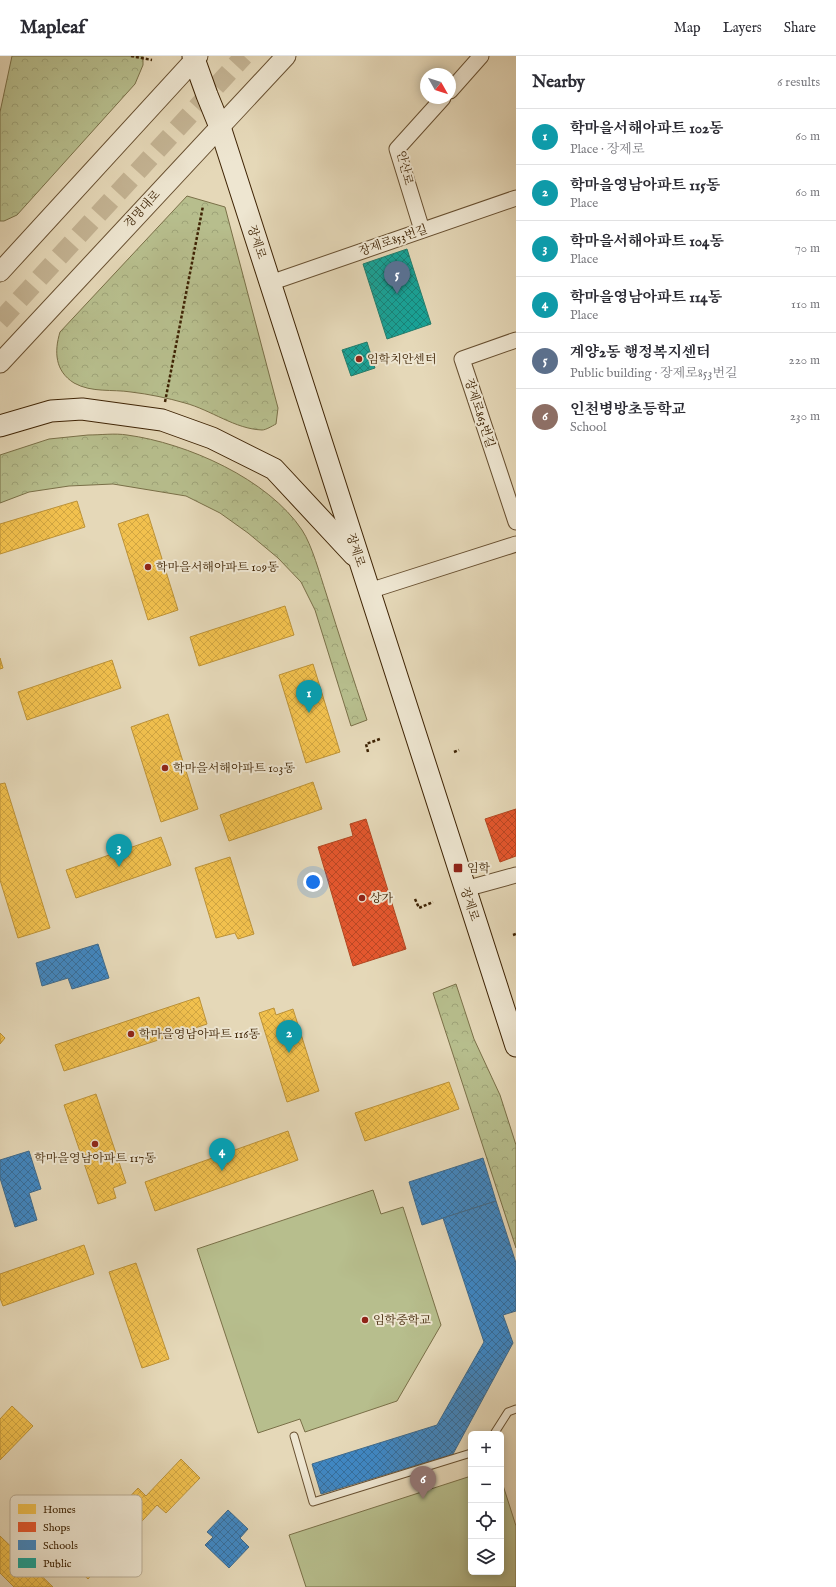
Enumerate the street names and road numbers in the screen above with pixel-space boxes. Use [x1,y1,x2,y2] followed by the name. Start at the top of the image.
[393,149,416,187] street label: 안산로
[121,187,164,231] street label: 경명대로
[357,222,429,259] street label: 장제로853번길
[244,223,269,261] street label: 장제로
[461,376,498,450] street label: 장제로863번길
[343,531,368,569] street label: 장제로
[457,885,482,923] street label: 장제로

